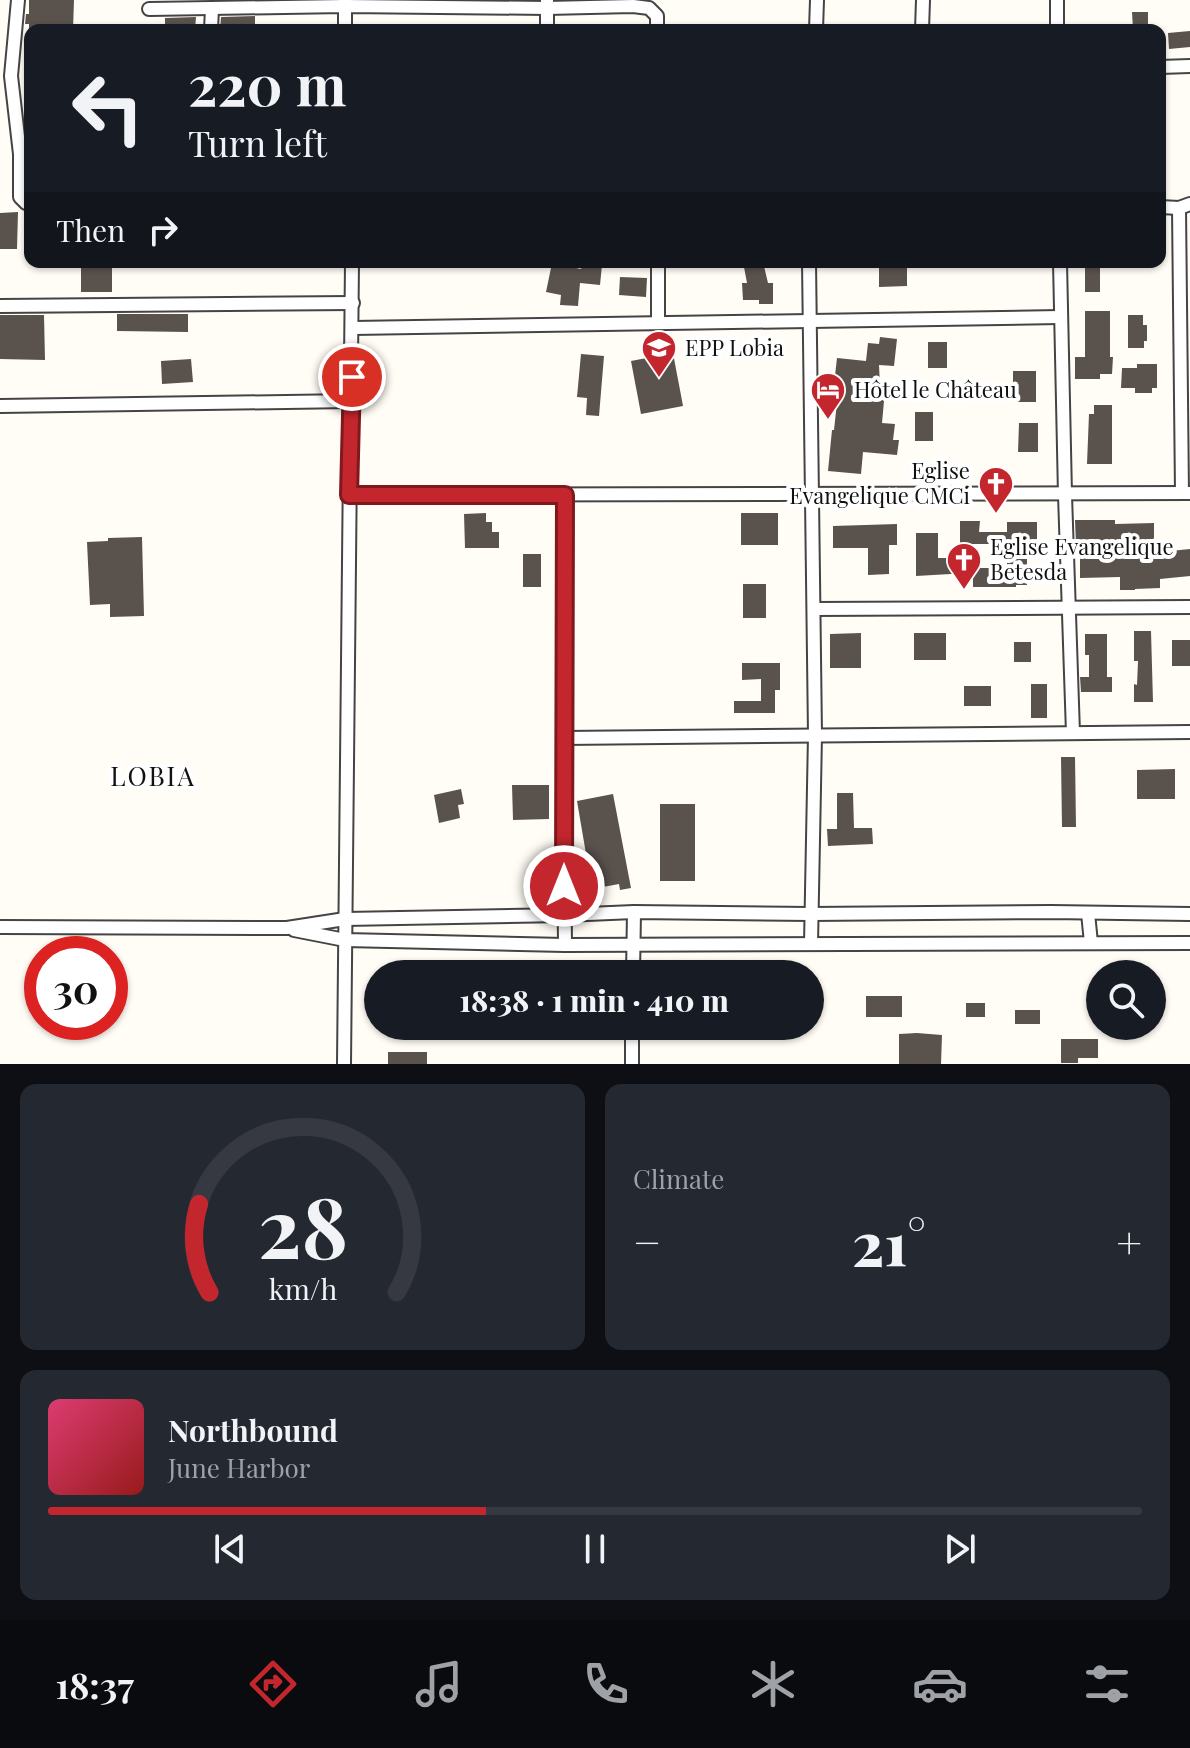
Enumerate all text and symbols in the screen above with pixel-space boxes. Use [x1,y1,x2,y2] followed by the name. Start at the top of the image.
[188,46,346,121] text: 220 m
[56,56,160,160] icon: left
[188,118,327,166] text: Turn left
[141,208,185,252] icon: right
[56,210,125,250] text: Then
[640,329,678,379] school or university icon: EPP Lobia
[685,332,784,362] place label: EPP Lobia
[318,343,386,411] pin
[330,355,374,399] icon: arrive
[809,371,847,421] hotel icon: Hôtel le Château
[854,374,1017,404] place label: Hôtel le Château
[789,455,970,510] place label: Eglise Evangelique CMCi
[977,465,1015,515] church icon: Eglise Evangelique CMCi
[990,531,1174,586] place label: Eglise Evangelique Betesda
[945,541,983,591] church icon: Eglise Evangelique Betesda
[110,758,196,793] district label: LOBIA
[522,844,606,928] position arrow
[24,936,128,1040] speed limit sign: 30
[1086,960,1166,1040] map controls
[1086,960,1166,1040] button: search
[459,980,729,1020] text: 18:38 · 1 min · 410 m
[633,1161,724,1196] text: Climate
[257,1169,348,1280] text: 28
[852,1201,926,1281] text: 21°
[633,1211,661,1270] text: −
[1116,1211,1142,1270] text: +
[268,1269,337,1307] text: km/h
[168,1410,338,1450] text: Northbound
[168,1450,310,1485] text: June Harbor
[208,1527,252,1571] icon: previous
[573,1527,617,1571] icon: pause
[938,1527,982,1571] icon: next
[245,1656,301,1712] icon: directions
[411,1656,467,1712] icon: music
[578,1656,634,1712] icon: phone
[745,1656,801,1712] icon: climate
[912,1656,968,1712] icon: car
[1079,1656,1135,1712] icon: filters
[55,1660,134,1708] text: 18:37

